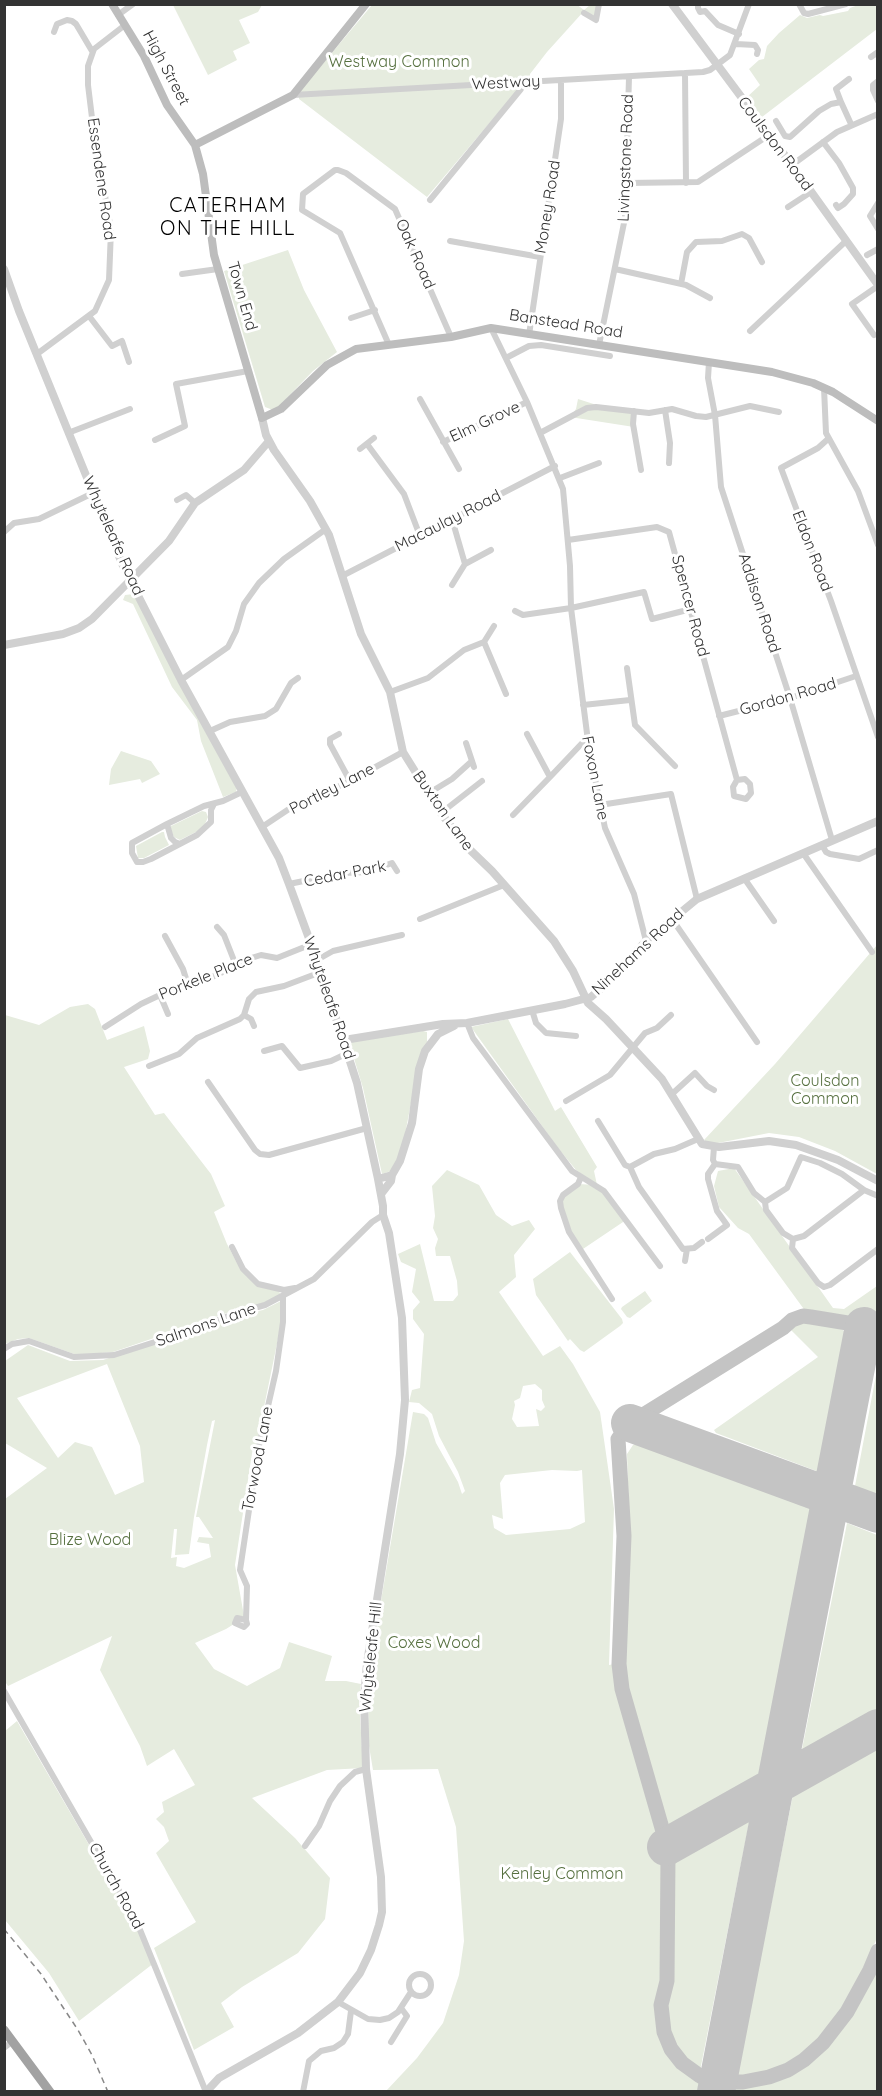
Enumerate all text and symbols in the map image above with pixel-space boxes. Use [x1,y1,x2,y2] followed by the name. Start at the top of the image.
[138,27,194,109] street label: High Street
[328,52,470,72] park label: Westway Common
[471,72,541,94] street label: Westway
[733,93,817,195] street label: Coulsdon Road
[614,94,638,222] street label: Livingstone Road
[83,117,119,241] street label: Essendene Road
[531,159,565,255] street label: Money Road
[160,194,296,241] district label: CATERHAM ON THE HILL
[391,216,439,292] street label: Oak Road
[223,259,261,333] street label: Town End
[508,306,624,342] street label: Banstead Road
[447,397,523,447] street label: Elm Grove
[78,473,148,599] street label: Whyteleafe Road
[392,486,504,556] street label: Macaulay Road
[788,508,836,594] street label: Eldon Road
[734,551,784,655] street label: Addison Road
[667,553,713,659] street label: Spencer Road
[738,674,838,720] street label: Gordon Road
[577,734,613,822] street label: Foxon Lane
[286,759,378,819] street label: Portley Lane
[408,767,478,855] street label: Buxton Lane
[302,857,388,891] street label: Cedar Park
[588,905,688,999] street label: Ninehams Road
[299,934,359,1062] street label: Whyteleafe Road
[156,949,256,1005] street label: Porkele Place
[790,1071,860,1109] park label: Coulsdon Common
[154,1299,258,1351] street label: Salmons Lane
[238,1405,278,1513] street label: Torwood Lane
[49,1530,131,1550] park label: Blize Wood
[356,1601,386,1713] street label: Whyteleafe Hill
[388,1633,480,1653] park label: Coxes Wood
[84,1839,148,1933] street label: Church Road
[501,1864,623,1884] park label: Kenley Common

